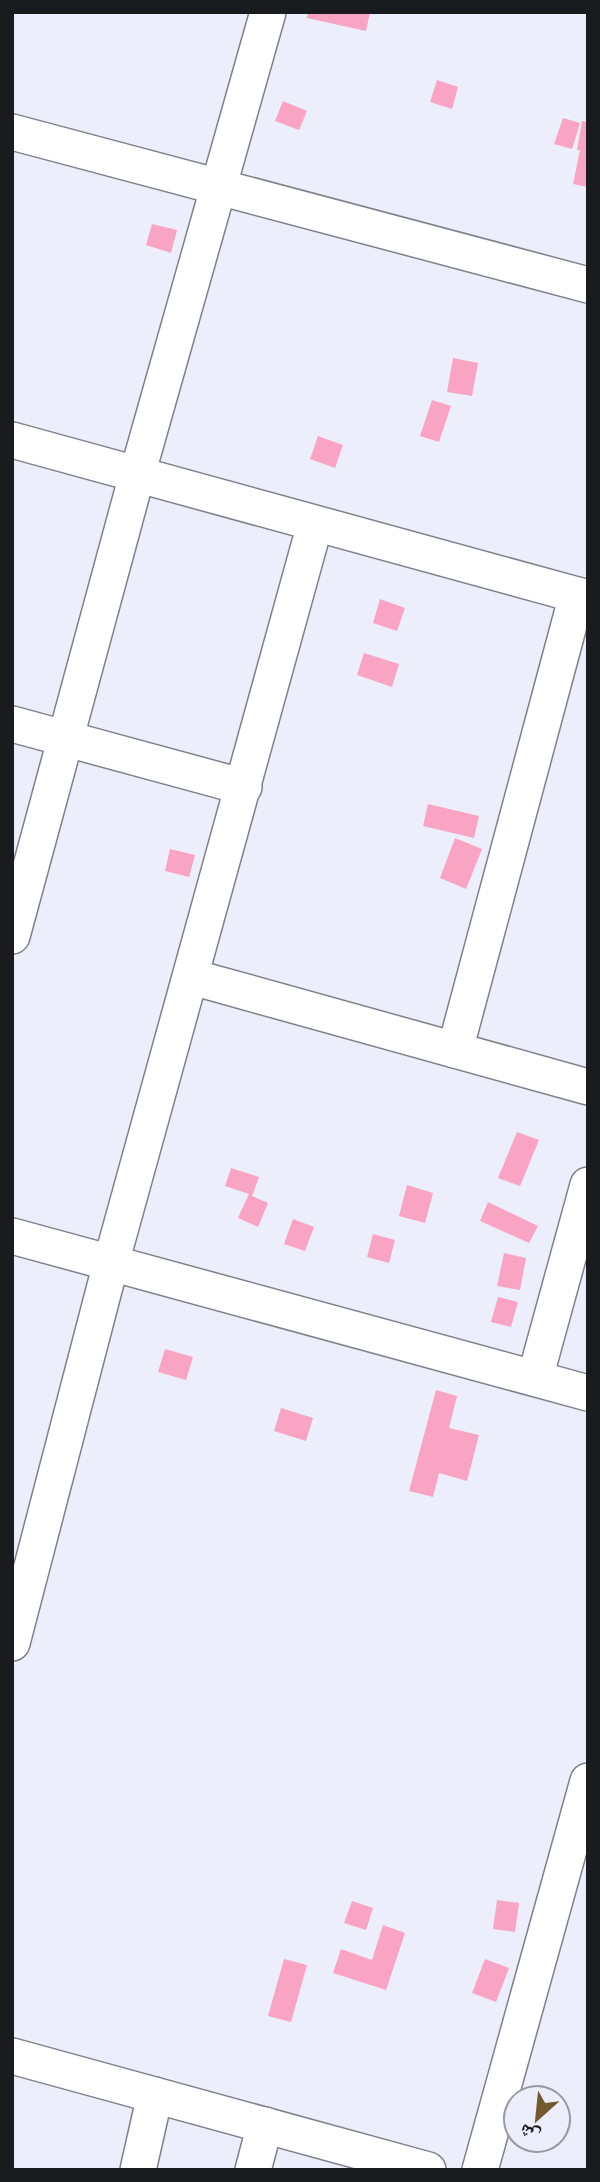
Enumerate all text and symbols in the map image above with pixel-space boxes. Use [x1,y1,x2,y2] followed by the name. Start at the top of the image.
[502,2084,572,2154] north arrow
[514,2118,544,2150] text: ش

